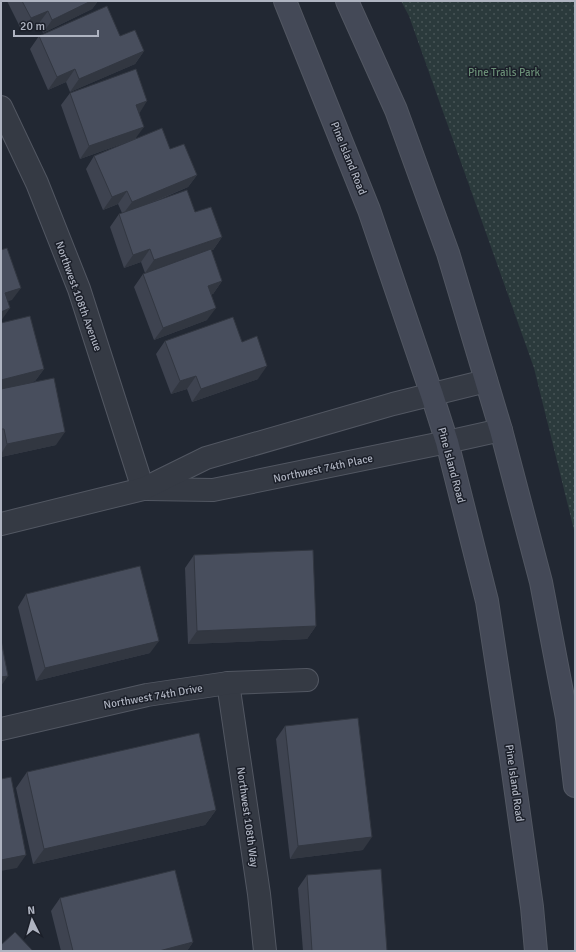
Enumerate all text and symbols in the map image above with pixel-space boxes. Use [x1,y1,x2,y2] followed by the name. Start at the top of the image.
[14,12,98,38] scale bar
[20,19,45,34] text: 20 m
[468,66,541,79] park label: Pine Trails Park
[328,120,369,197] street label: Pine Island Road
[53,239,104,353] street label: Northwest 108th Avenue
[435,426,468,505] street label: Pine Island Road
[272,452,374,485] street label: Northwest 74th Place
[103,681,204,712] street label: Northwest 74th Drive
[503,744,526,823] street label: Pine Island Road
[234,766,261,869] street label: Northwest 108th Way
[12,900,52,940] north arrow
[27,904,36,917] text: N

